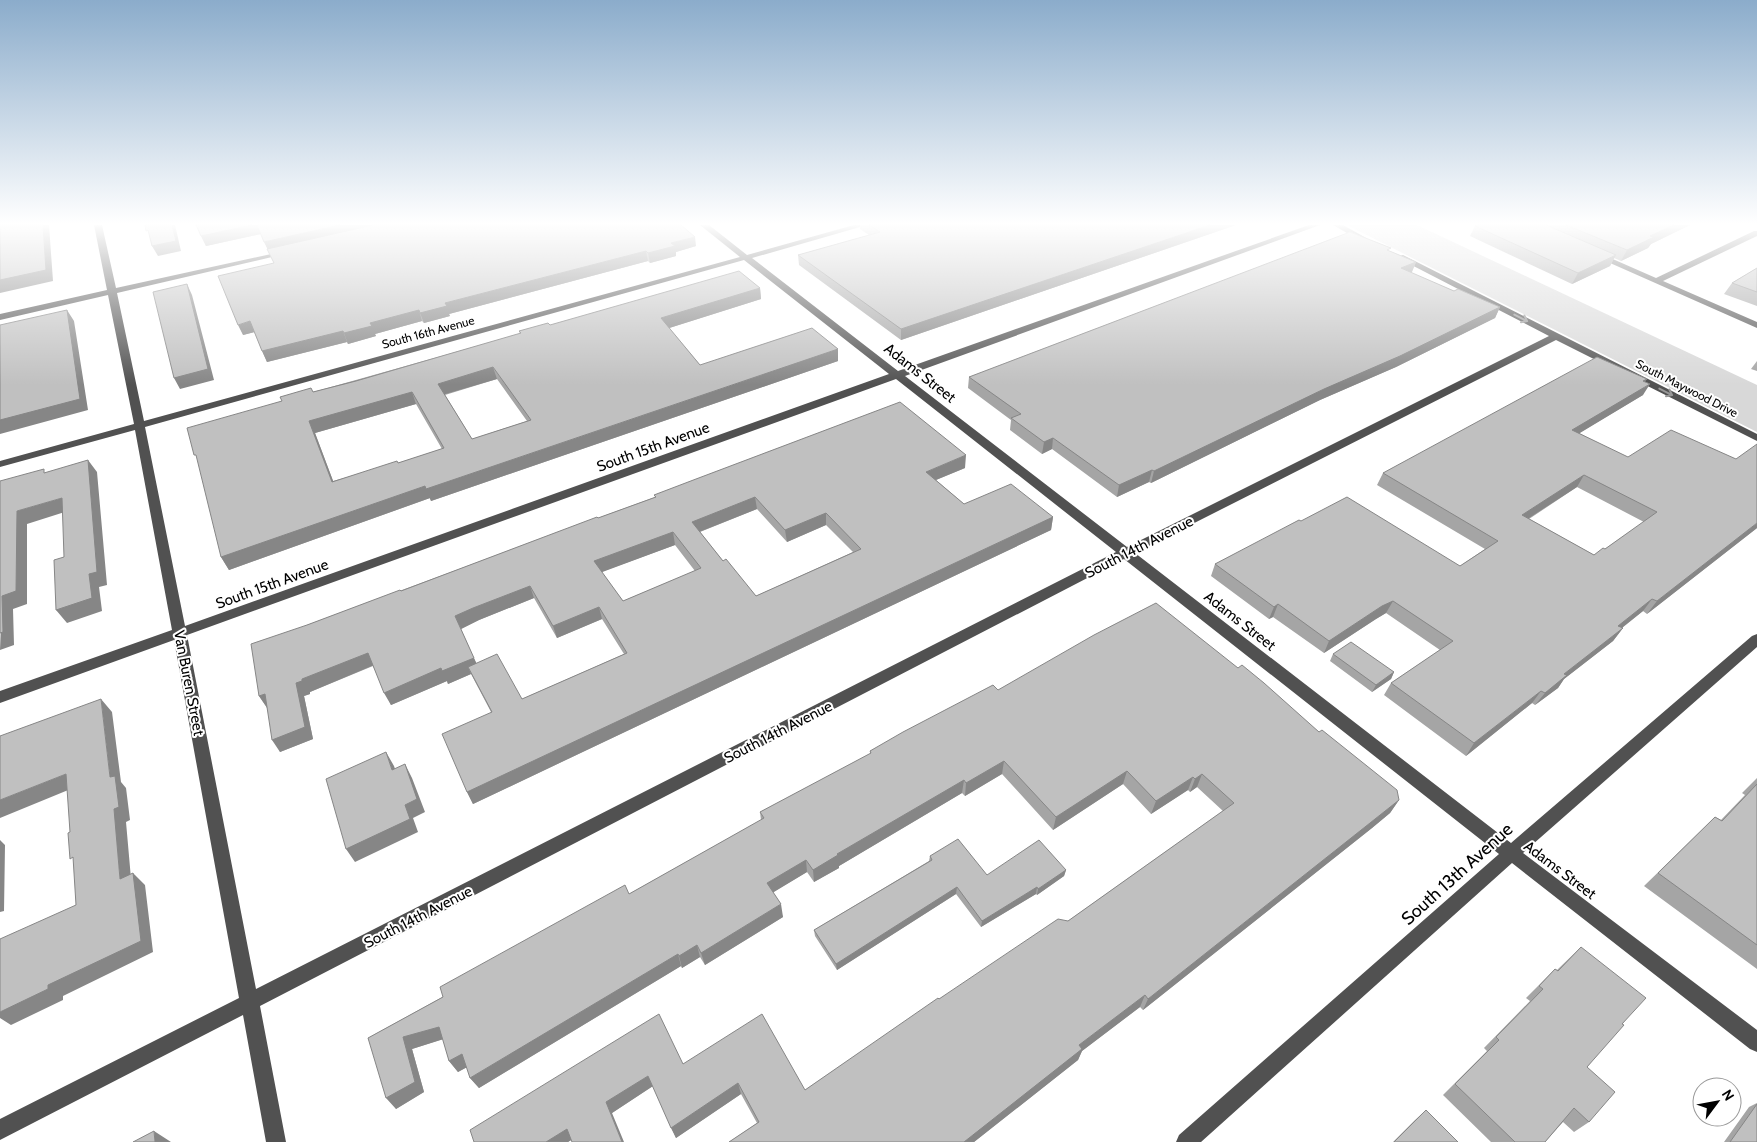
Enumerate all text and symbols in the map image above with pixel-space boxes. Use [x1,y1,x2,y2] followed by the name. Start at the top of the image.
[380,312,476,352] street label: South 16th Avenue
[1514,313,1529,323] one-way arrow
[881,339,959,407] street label: Adams Street
[1633,356,1741,420] street label: South Maywood Drive
[1658,388,1673,397] one-way arrow
[594,418,712,476] street label: South 15th Avenue
[1082,512,1196,582] street label: South 14th Avenue
[213,555,331,613] street label: South 15th Avenue
[1201,587,1279,655] street label: Adams Street
[170,629,208,737] street label: Van Buren Street
[721,697,835,767] street label: South 14th Avenue
[1397,818,1517,930] street label: South 13th Avenue
[1520,837,1600,903] street label: Adams Street
[361,882,475,952] street label: South 14th Avenue
[1692,1077,1742,1127] north arrow
[1718,1086,1738,1104] text: N

